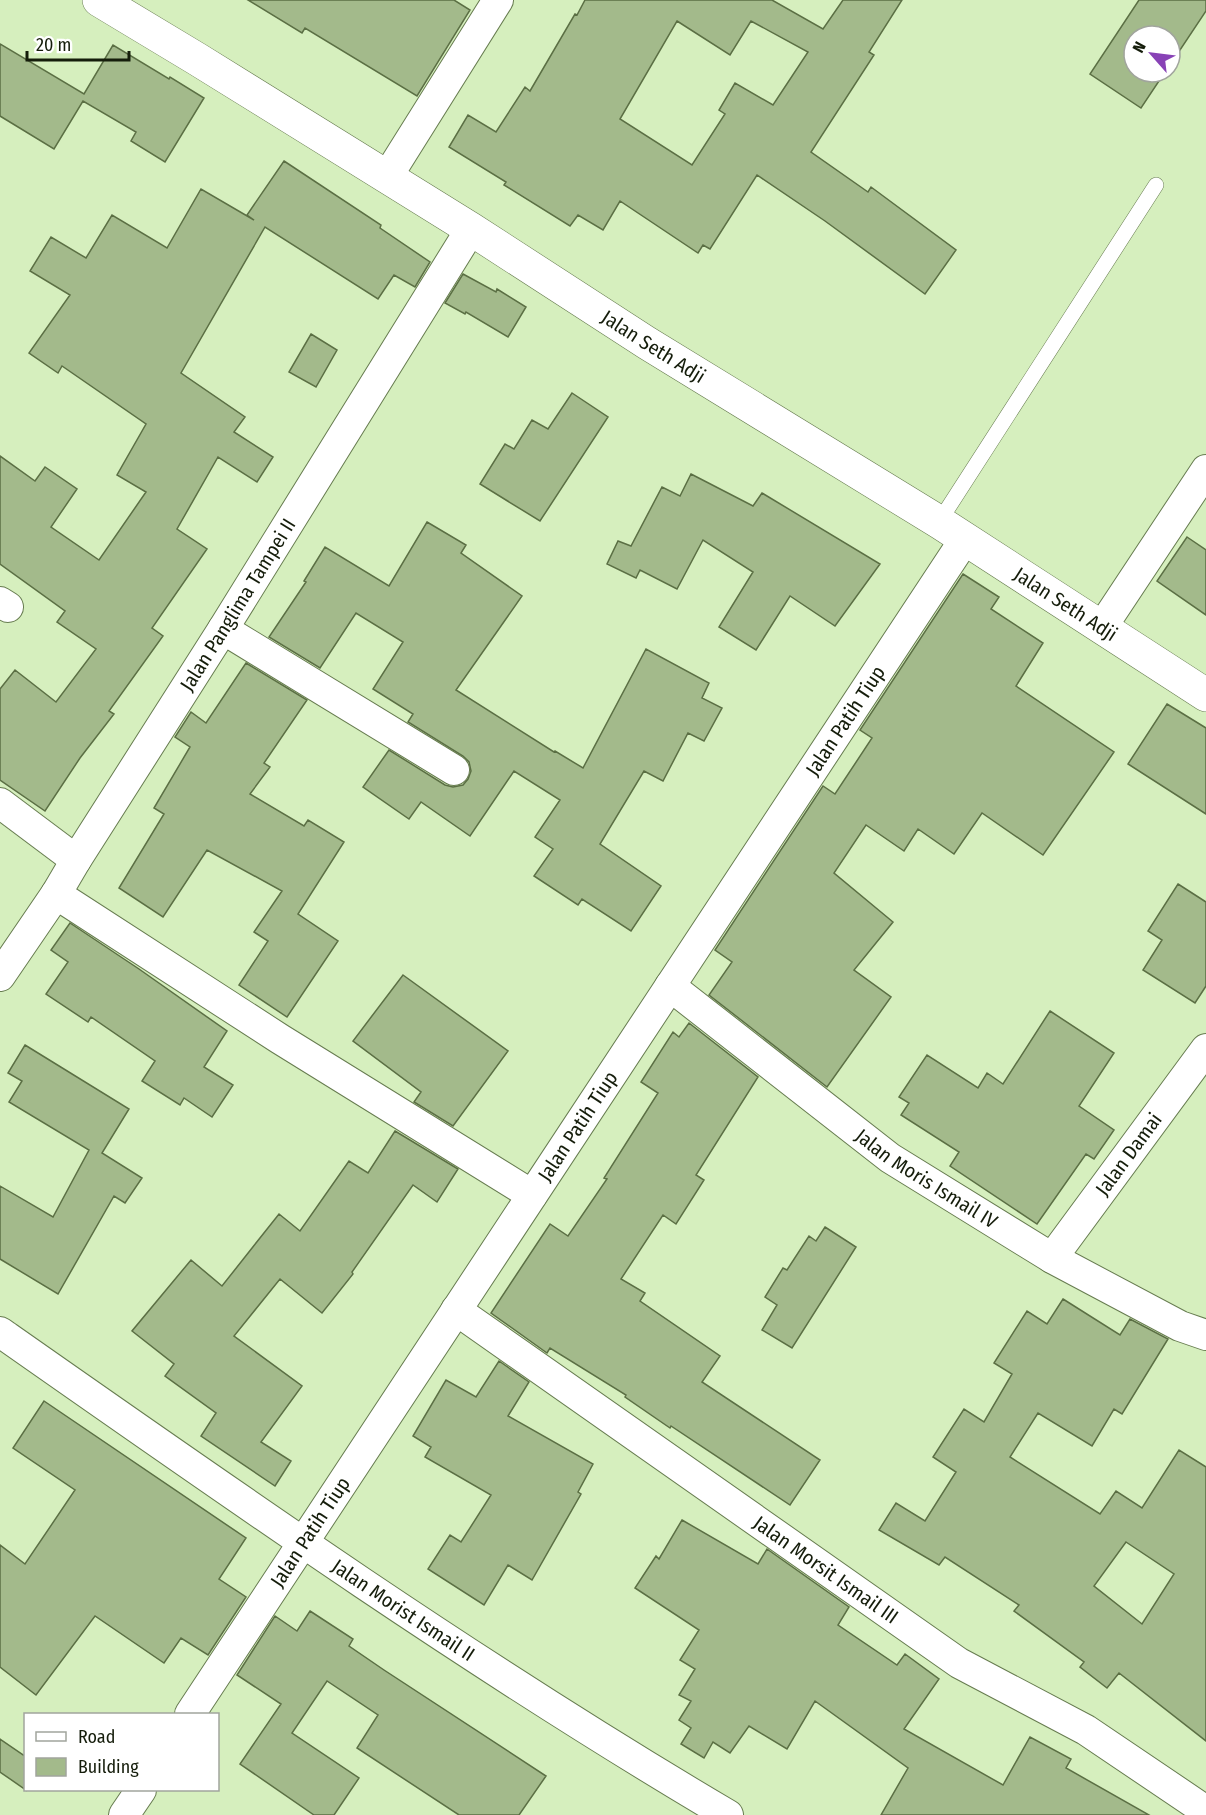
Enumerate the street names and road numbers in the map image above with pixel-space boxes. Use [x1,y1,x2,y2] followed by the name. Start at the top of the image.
[597,305,710,388] street label: Jalan Seth Adji
[175,514,301,695] street label: Jalan Panglima Tampei II
[1010,562,1122,646] street label: Jalan Seth Adji
[800,661,890,780] street label: Jalan Patih Tiup
[533,1067,623,1186] street label: Jalan Patih Tiup
[1090,1108,1167,1200] street label: Jalan Damai
[851,1123,1003,1234] street label: Jalan Moris Ismail IV
[265,1472,355,1592] street label: Jalan Patih Tiup
[749,1511,903,1629] street label: Jalan Morsit Ismail III
[328,1554,479,1666] street label: Jalan Morist Ismail II

